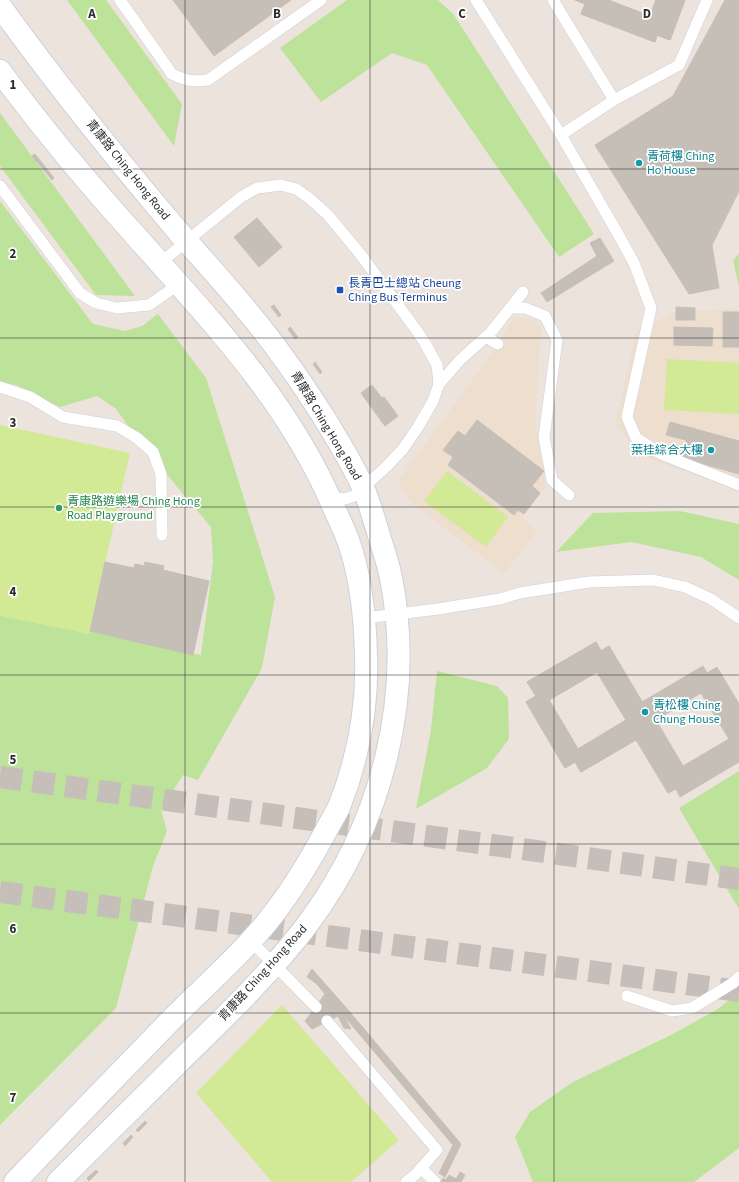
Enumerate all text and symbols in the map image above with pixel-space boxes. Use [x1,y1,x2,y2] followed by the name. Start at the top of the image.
[87,5,96,23] text: A
[273,5,281,23] text: B
[458,5,466,23] text: C
[643,5,651,23] text: D
[10,76,17,94] text: 1
[82,116,174,224] street label: 青康路 Ching Hong Road
[647,148,714,179] place label: 青荷樓 Ching Ho House
[634,158,644,168] marker: 青荷樓 Ching Ho House
[10,245,17,263] text: 2
[348,275,461,306] place label: 長青巴士總站 Cheung Ching Bus Terminus
[335,285,345,295] marker: 長青巴士總站 Cheung Ching Bus Terminus
[287,368,365,484] street label: 青康路 Ching Hong Road
[10,414,17,432] text: 3
[631,442,703,459] place label: 葉桂綜合大樓
[706,445,716,455] marker: 葉桂綜合大樓
[67,493,200,524] place label: 青康路遊樂場 Ching Hong Road Playground
[54,503,64,513] marker: 青康路遊樂場 Ching Hong Road Playground
[10,583,17,601] text: 4
[653,697,720,728] place label: 青松樓 Ching Chung House
[640,707,650,717] marker: 青松樓 Ching Chung House
[10,751,17,769] text: 5
[10,920,17,938] text: 6
[215,921,311,1025] street label: 青康路 Ching Hong Road
[10,1089,17,1107] text: 7

